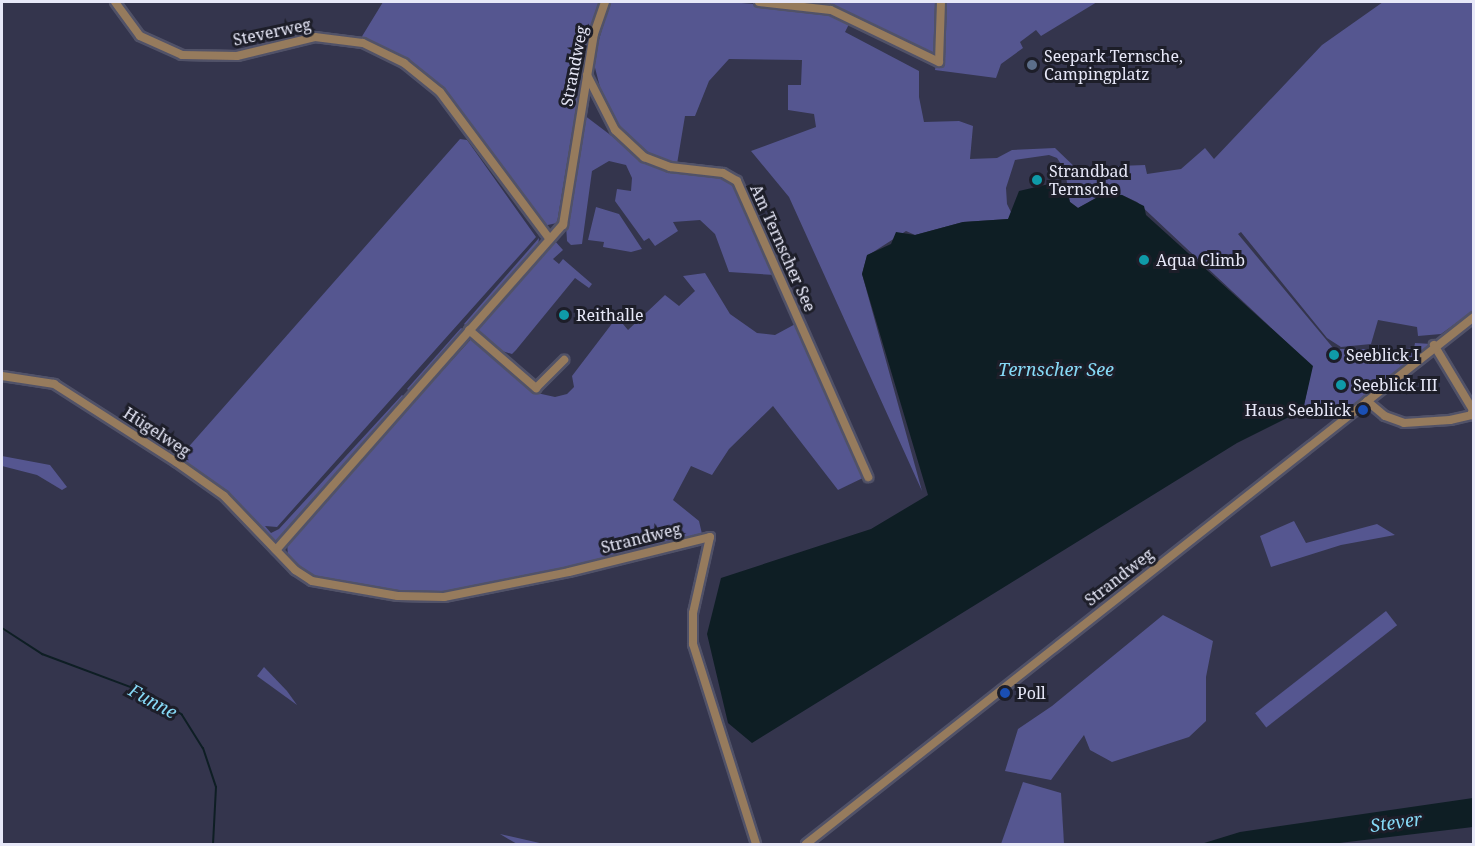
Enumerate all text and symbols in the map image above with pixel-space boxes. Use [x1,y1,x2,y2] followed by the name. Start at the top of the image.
[231,14,313,50] street label: Steverweg
[557,24,591,108] street label: Strandweg
[1044,46,1183,84] place label: Seepark Ternsche, Campingplatz
[1025,58,1039,72] marker: Seepark Ternsche, Campingplatz
[1049,161,1128,199] place label: Strandbad Ternsche
[1030,173,1044,187] marker: Strandbad Ternsche
[746,181,820,315] street label: Am Ternscher See
[1156,250,1245,270] place label: Aqua Climb
[1137,253,1151,267] marker: Aqua Climb
[576,305,643,325] place label: Reithalle
[557,308,571,322] marker: Reithalle
[1346,345,1419,365] place label: Seeblick I
[1327,348,1341,362] marker: Seeblick I
[998,358,1114,380] water label: Ternscher See
[1353,375,1438,395] place label: Seeblick III
[1334,378,1348,392] marker: Seeblick III
[1245,400,1351,420] place label: Haus Seeblick
[120,403,194,461] street label: Hügelweg
[1356,403,1370,417] marker: Haus Seeblick
[599,519,683,557] street label: Strandweg
[1081,544,1157,610] street label: Strandweg
[125,679,181,723] water label: Funne
[1017,683,1046,703] place label: Poll
[998,686,1012,700] marker: Poll
[1369,808,1423,836] water label: Stever

